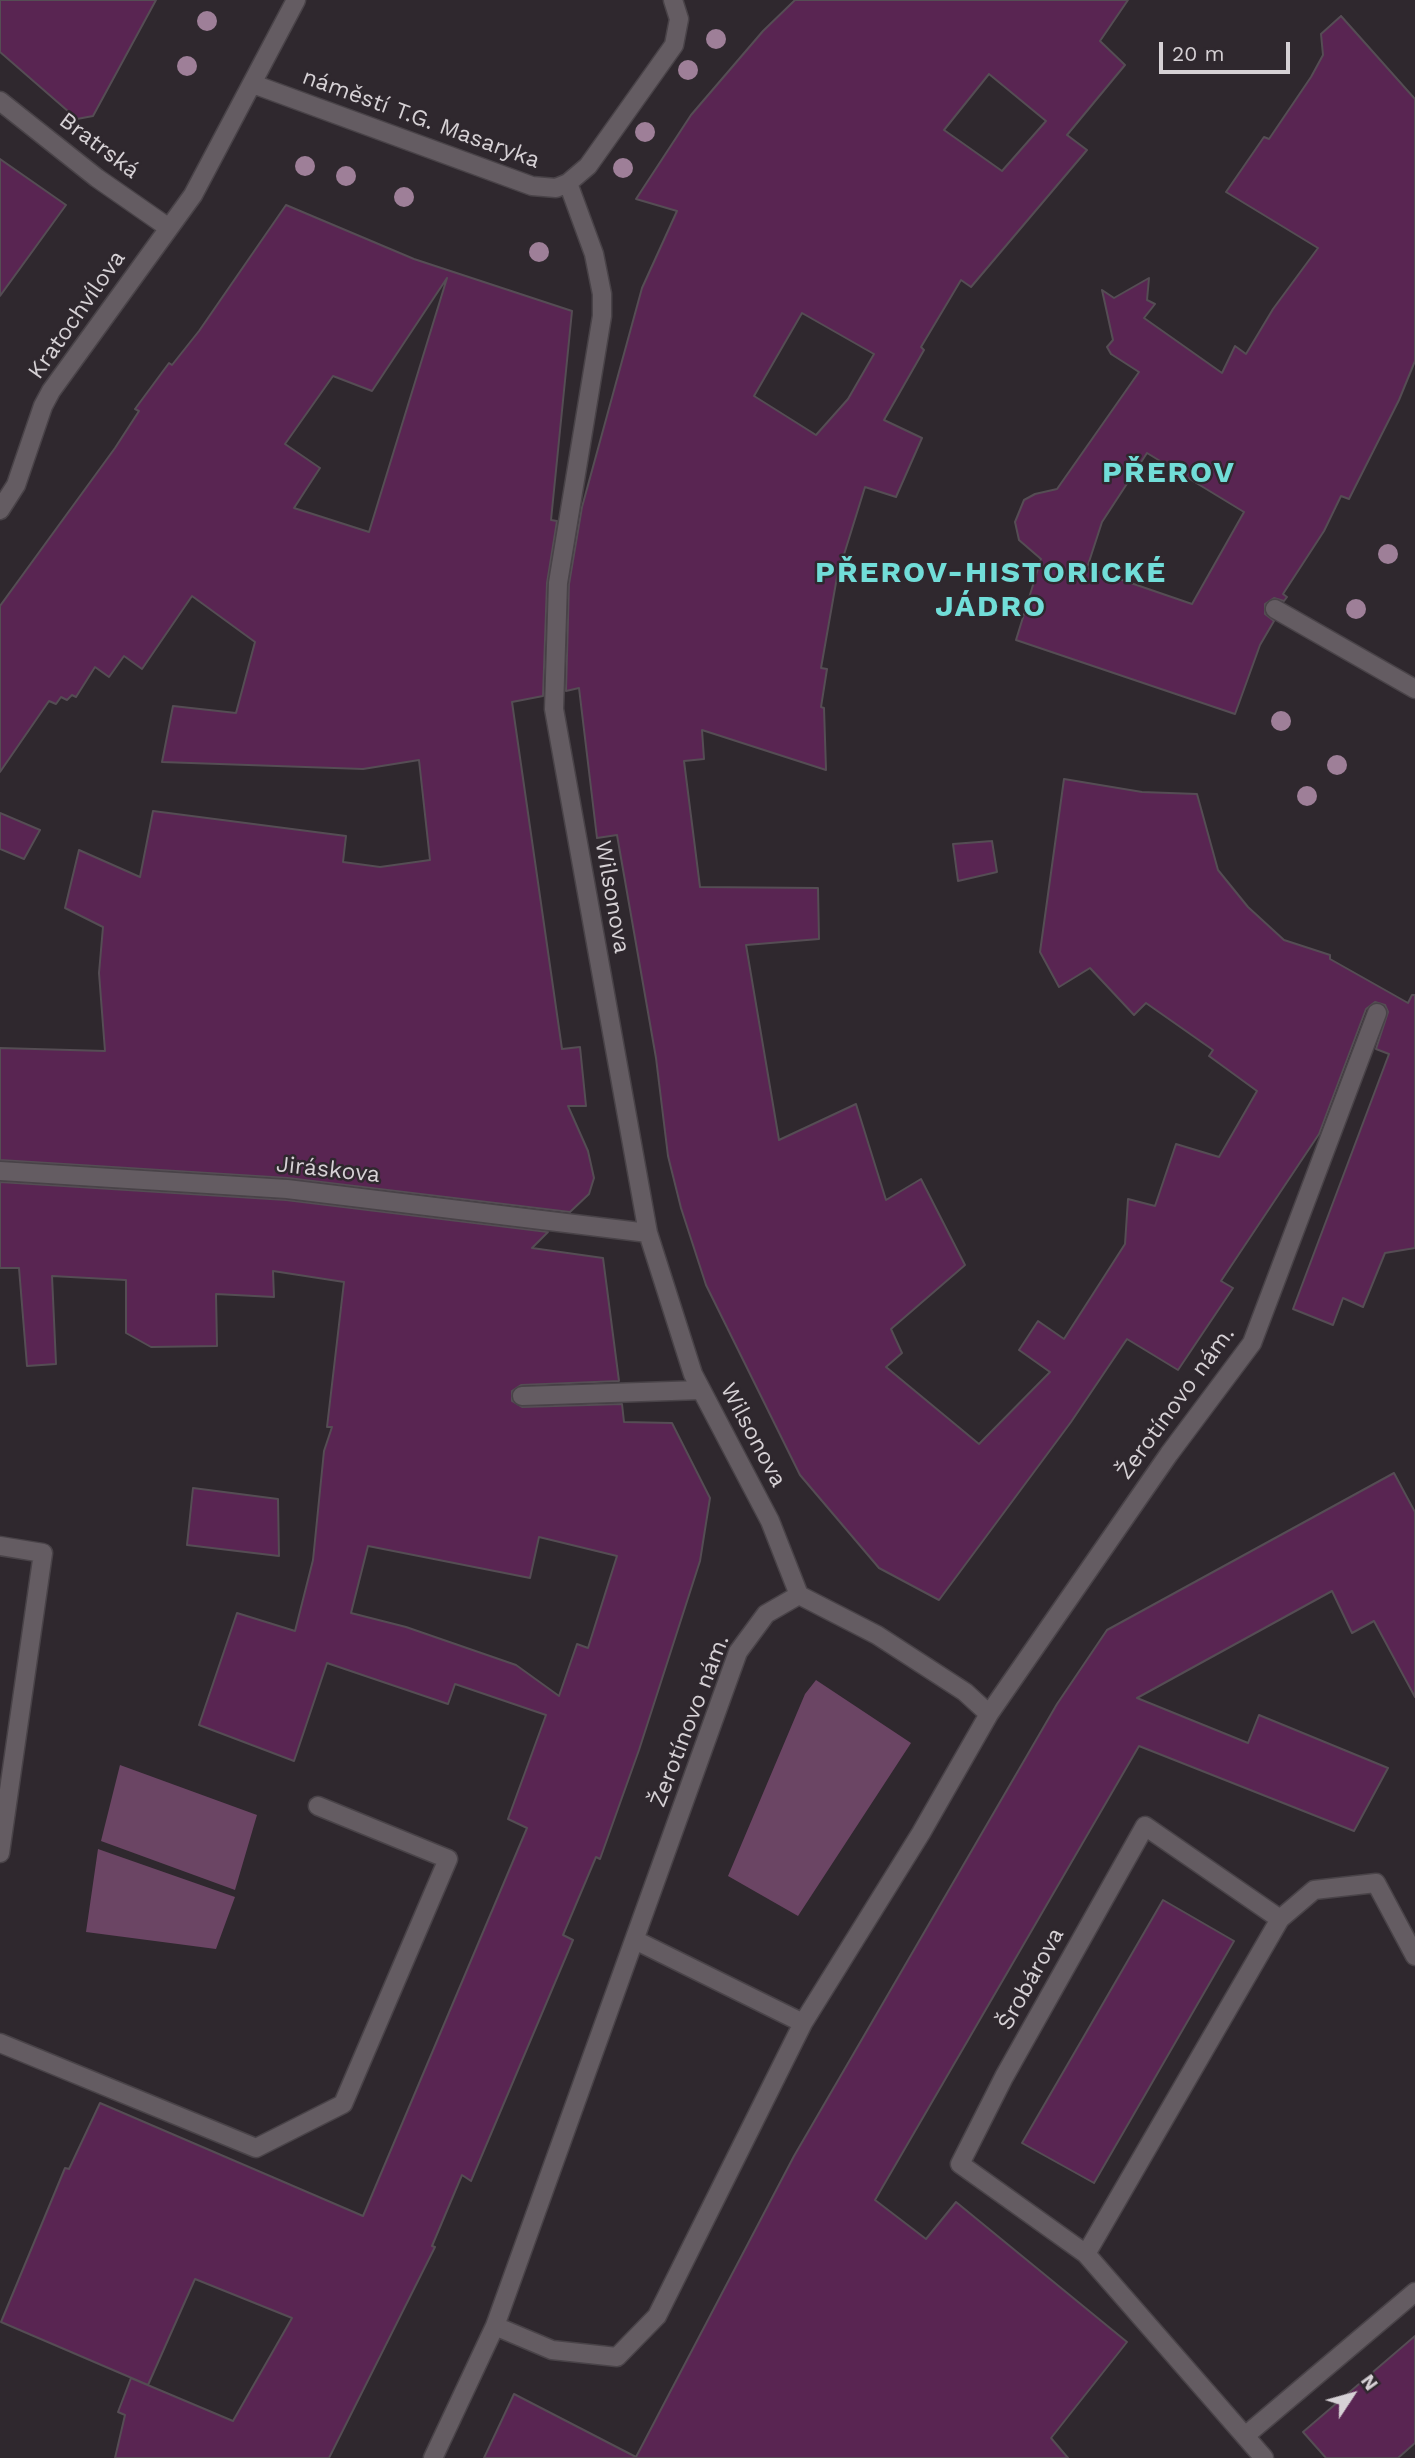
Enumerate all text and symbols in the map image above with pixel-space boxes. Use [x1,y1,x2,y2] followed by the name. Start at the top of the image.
[1163,28,1294,72] scale bar
[1172,41,1224,66] text: 20 m
[299,63,543,175] street label: náměstí T.G. Masaryka
[54,107,144,185] street label: Bratrská
[23,245,131,385] street label: Kratochvílova
[1103,455,1235,491] district label: PŘEROV
[817,555,1165,626] district label: PŘEROV-HISTORICKÉ JÁDRO
[589,839,635,955] street label: Wilsonova
[275,1151,381,1189] street label: Jiráskova
[1111,1321,1241,1485] street label: Žerotínovo nám.
[714,1378,792,1492] street label: Wilsonova
[644,1631,736,1811] street label: Žerotínovo nám.
[992,1923,1070,2035] street label: Šrobárova
[1317,2360,1387,2430] north arrow
[1356,2370,1383,2395] text: N

